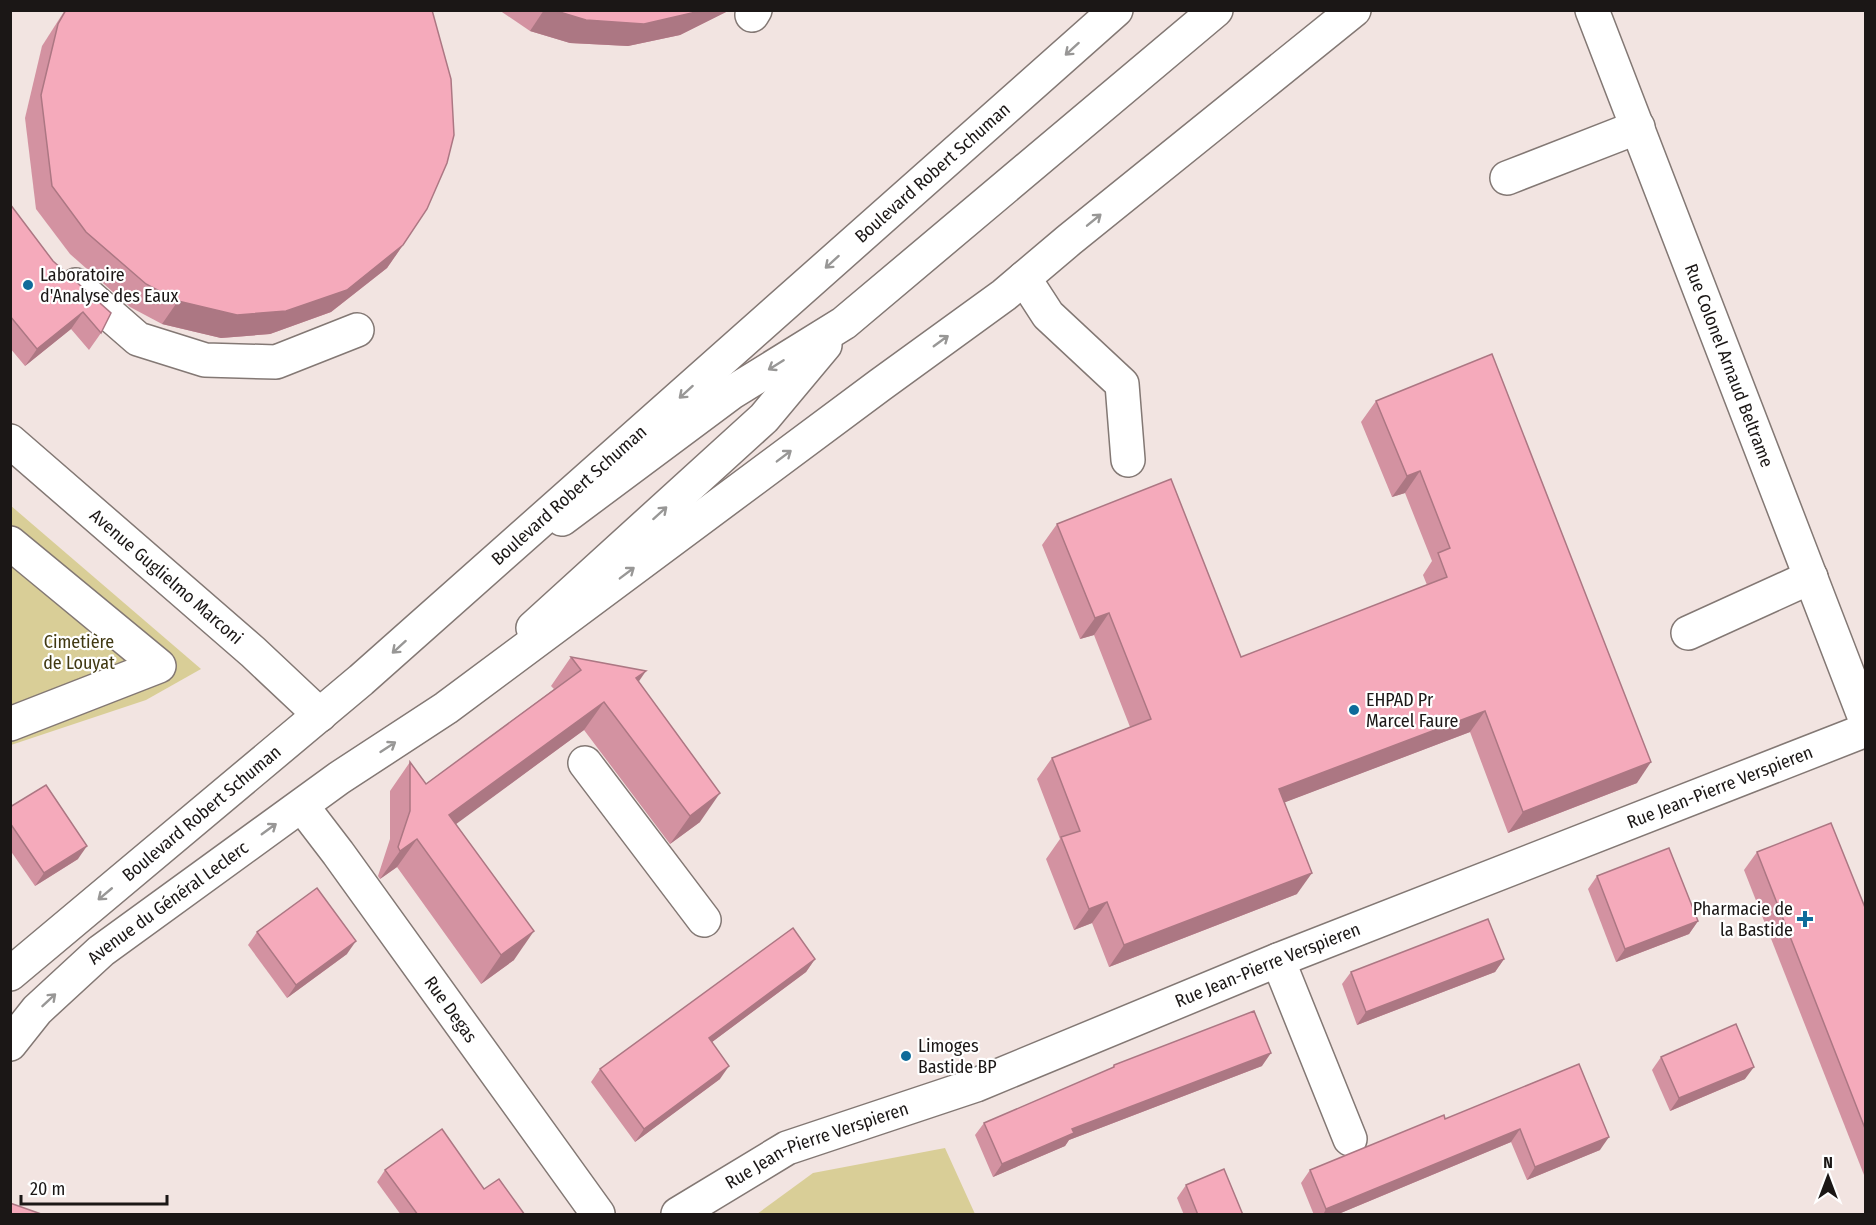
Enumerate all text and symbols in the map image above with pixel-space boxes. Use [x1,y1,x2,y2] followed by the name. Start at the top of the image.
[1065,42,1080,56] one-way arrow
[850,98,1015,247] street label: Boulevard Robert Schuman
[1086,213,1101,227] one-way arrow
[825,255,840,269] one-way arrow
[1680,261,1778,470] street label: Rue Colonel Arnaud Beltrame
[40,264,179,307] place label: Laboratoire d'Analyse des Eaux
[21,278,35,292] marker: Laboratoire d'Analyse des Eaux
[932,334,948,347] one-way arrow
[768,359,785,371] one-way arrow
[679,385,694,399] one-way arrow
[487,421,651,570] street label: Boulevard Robert Schuman
[775,450,791,462] one-way arrow
[85,504,247,649] street label: Avenue Guglielmo Marconi
[652,506,667,520] one-way arrow
[619,566,635,579] one-way arrow
[43,631,115,674] park label: Cimetière de Louyat
[391,640,406,654] one-way arrow
[1366,689,1458,732] place label: EHPAD Pr Marcel Faure
[1347,703,1361,717] marker: EHPAD Pr Marcel Faure
[379,740,396,752] one-way arrow
[118,741,285,886] street label: Boulevard Robert Schuman
[1624,741,1816,833] street label: Rue Jean-Pierre Verspieren
[261,823,277,835] one-way arrow
[83,836,253,969] street label: Avenue du Général Leclerc
[97,888,113,901] one-way arrow
[1693,898,1793,941] place label: Pharmacie de la Bastide
[1798,912,1812,926] marker: Pharmacie de la Bastide
[1172,918,1363,1012] street label: Rue Jean-Pierre Verspieren
[419,972,482,1047] street label: Rue Degas
[41,993,56,1007] one-way arrow
[918,1035,997,1078] place label: Limoges Bastide BP
[899,1049,913,1063] marker: Limoges Bastide BP
[721,1097,911,1194] street label: Rue Jean-Pierre Verspieren
[1798,1147,1858,1207] north arrow
[1823,1153,1833,1172] text: N
[21,1168,166,1206] scale bar
[30,1178,65,1200] text: 20 m

